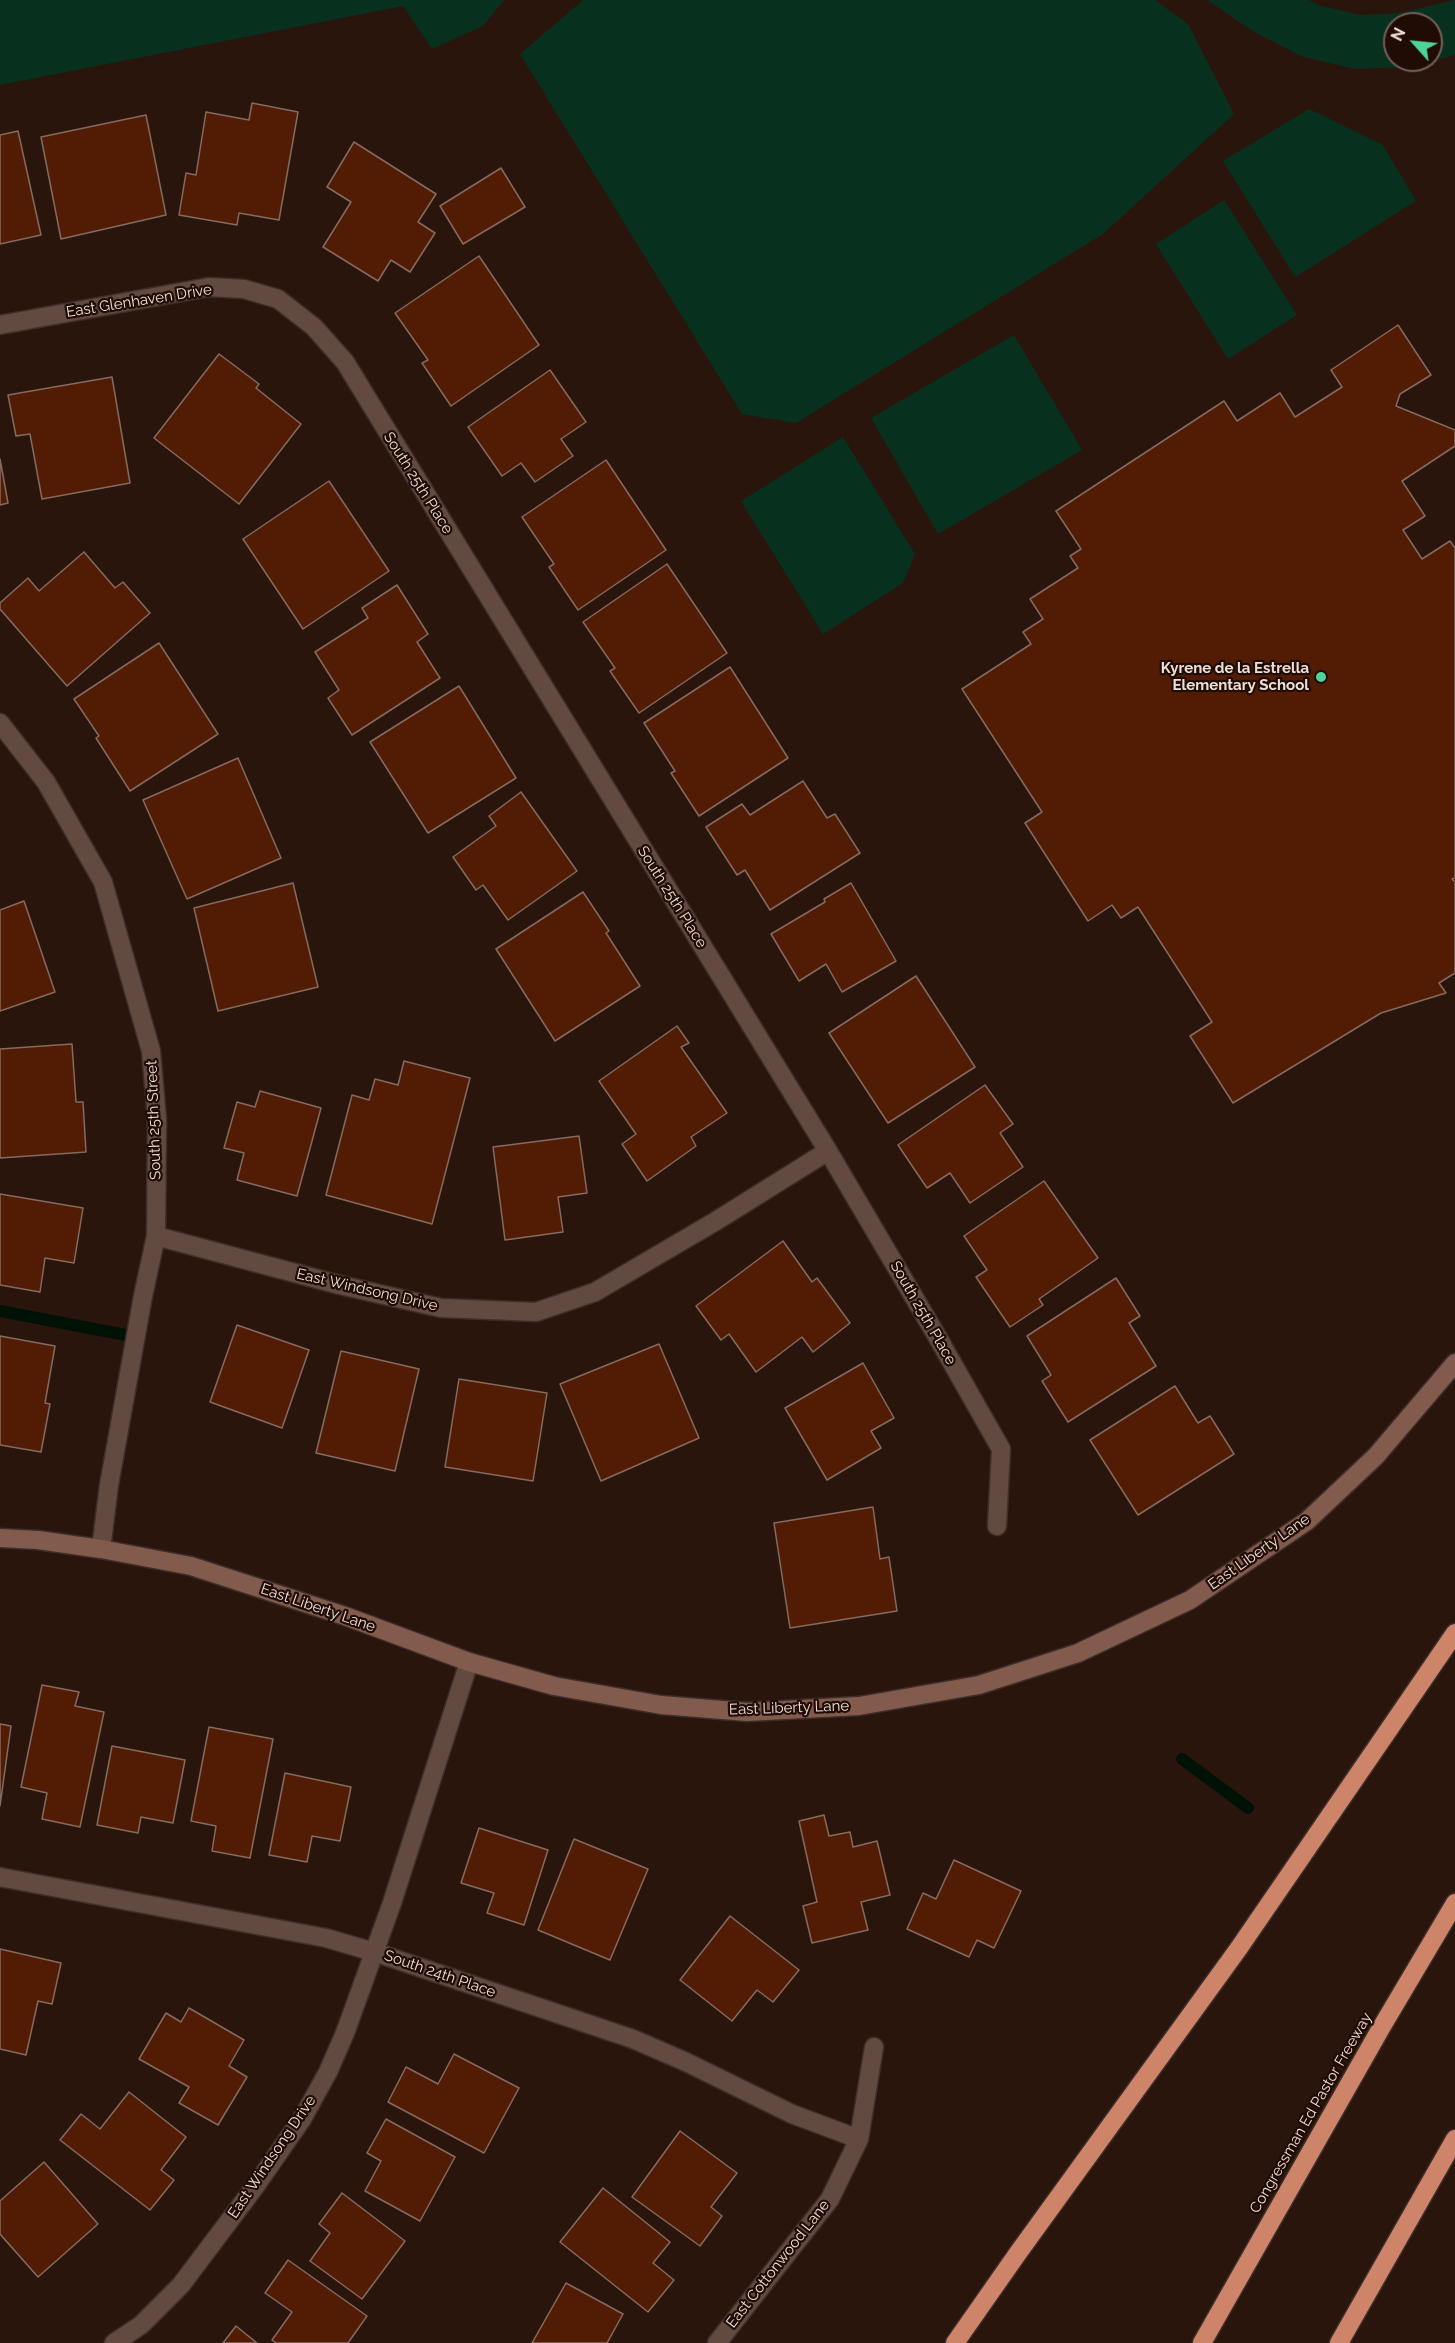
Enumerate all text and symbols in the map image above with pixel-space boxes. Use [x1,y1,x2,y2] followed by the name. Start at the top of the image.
[1383,12,1443,72] north arrow
[1387,25,1410,44] text: N
[65,281,213,321] street label: East Glenhaven Drive
[379,429,457,537] street label: South 25th Place
[1161,659,1309,694] place label: Kyrene de la Estrella Elementary School
[1314,670,1328,684] marker: Kyrene de la Estrella Elementary School
[633,843,711,951] street label: South 25th Place
[143,1060,165,1180] street label: South 25th Street
[886,1258,960,1368] street label: South 25th Place
[295,1265,439,1315] street label: East Windsong Drive
[1205,1510,1313,1594] street label: East Liberty Lane
[258,1580,378,1636] street label: East Liberty Lane
[729,1697,849,1719] street label: East Liberty Lane
[382,1946,498,2002] street label: South 24th Place
[1246,2010,1376,2216] street label: Congressman Ed Pastor Freeway
[224,2092,320,2222] street label: East Windsong Drive
[722,2196,834,2332] street label: East Cottonwood Lane

